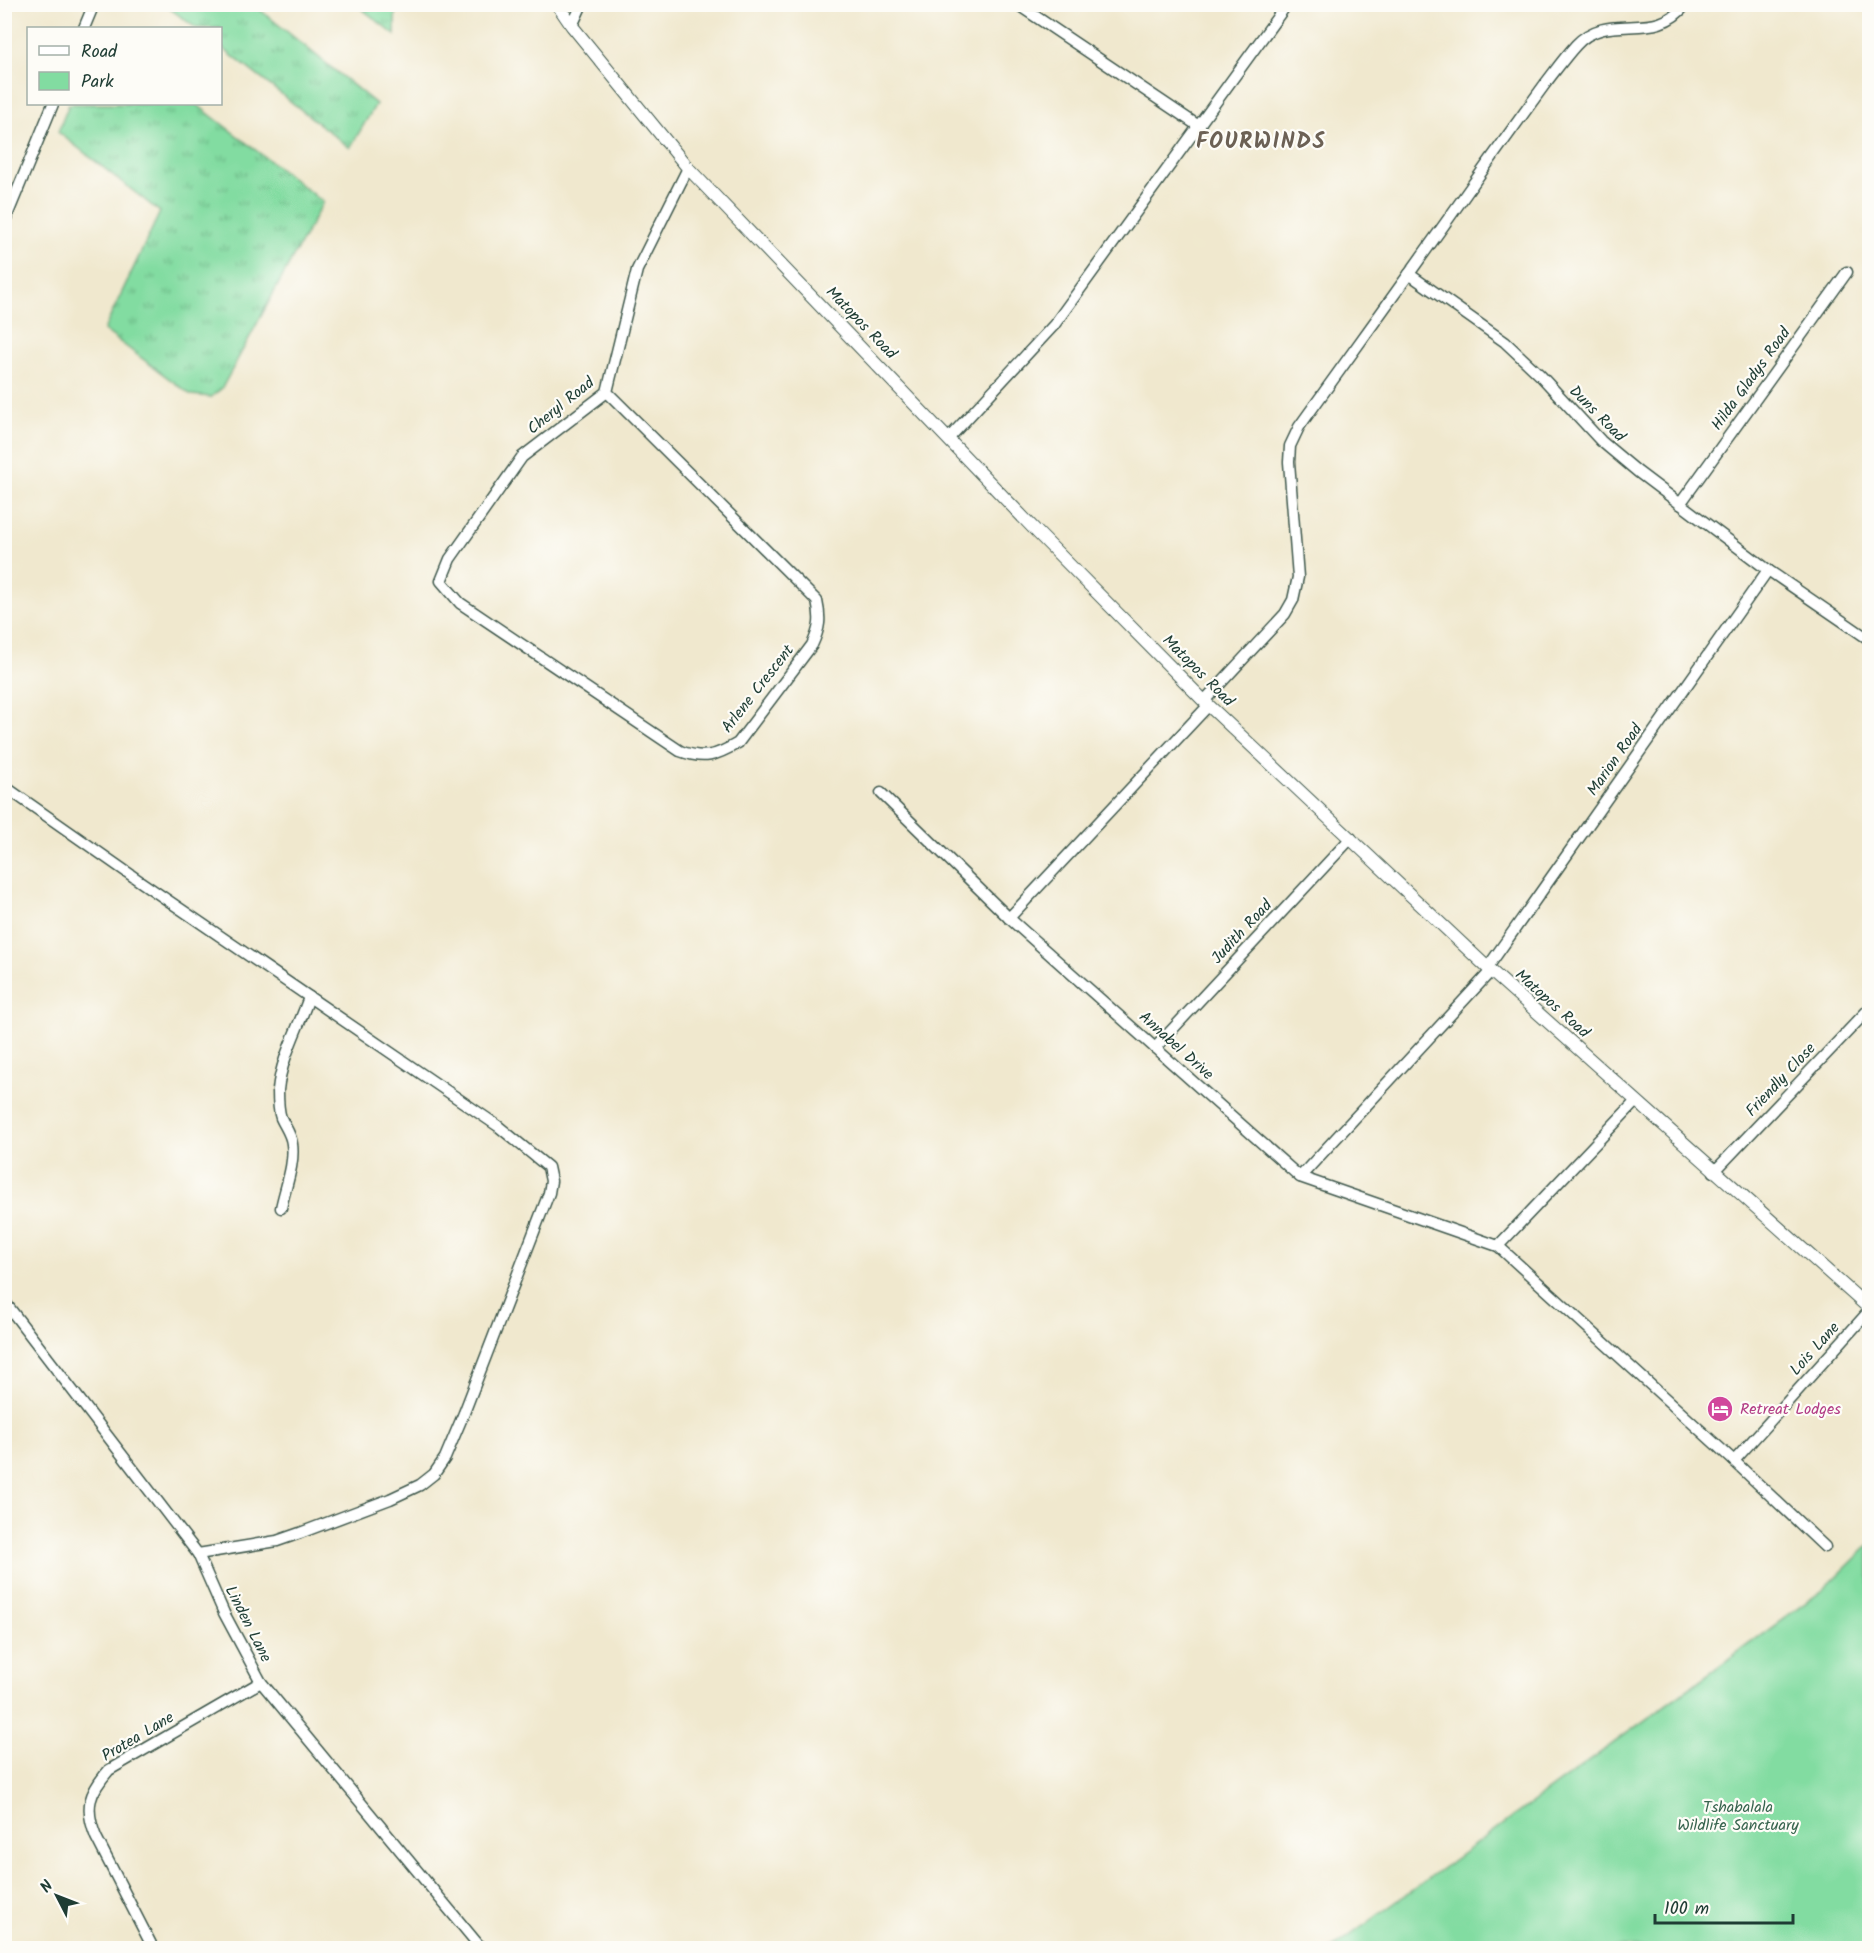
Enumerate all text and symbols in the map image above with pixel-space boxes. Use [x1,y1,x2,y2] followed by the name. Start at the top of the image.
[27,27,222,105] legend
[81,38,118,67] text: Road
[81,68,114,97] text: Park
[1196,125,1326,160] district label: FOURWINDS
[819,281,903,366] street label: Matopos Road
[1705,321,1798,436] street label: Hilda Gladys Road
[522,370,601,441] street label: Cheryl Road
[1563,380,1632,449] street label: Duns Road
[1156,629,1241,714] street label: Matopos Road
[715,639,801,739] street label: Arlene Crescent
[1581,718,1650,801] street label: Marion Road
[1205,893,1279,970] street label: Judith Road
[1509,963,1596,1045] street label: Matopos Road
[1133,1005,1219,1087] street label: Annabel Drive
[1740,1037,1822,1123] street label: Friendly Close
[1784,1316,1846,1382] street label: Lois Lane
[1705,1394,1735,1424] hotel icon: Retreat Lodges
[1740,1397,1841,1422] place label: Retreat Lodges
[218,1581,278,1667] street label: Linden Lane
[97,1706,179,1768] street label: Protea Lane
[1677,1795,1799,1838] park label: Tshabalala Wildlife Sanctuary
[27,1866,87,1926] north arrow
[34,1875,60,1899] text: N
[1655,1887,1793,1925] scale bar
[1664,1895,1709,1924] text: 100 m

